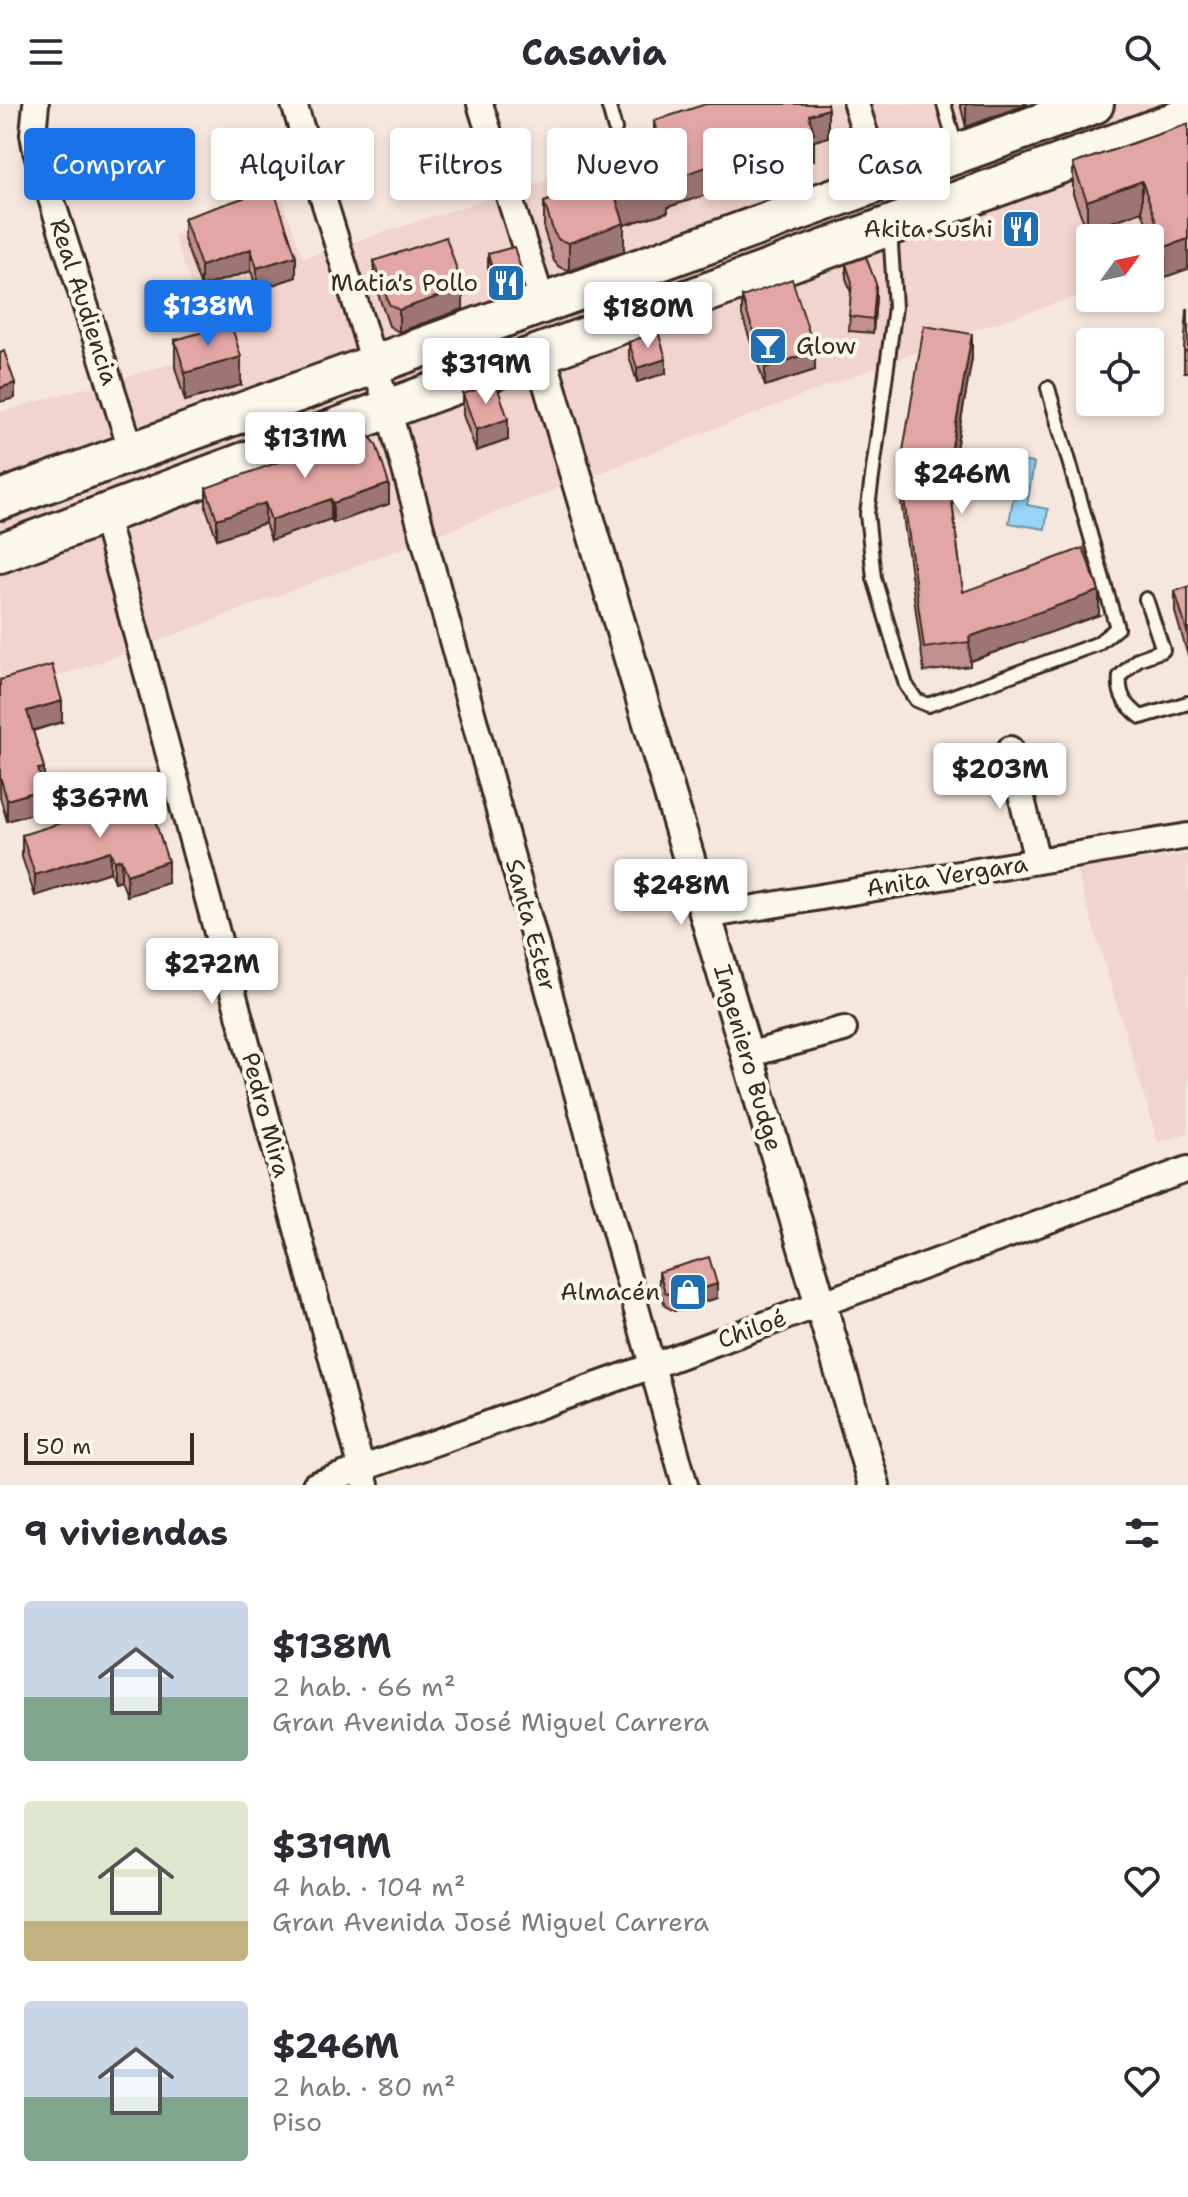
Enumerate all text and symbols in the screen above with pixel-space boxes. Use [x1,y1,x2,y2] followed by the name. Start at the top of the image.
[521,28,667,77] text: Casavia
[24,30,68,74] icon: menu
[1120,30,1164,74] icon: search
[24,128,195,200] chip: Comprar
[211,128,374,200] chip: Alquilar
[390,128,531,200] chip: Filtros
[547,128,687,200] chip: Nuevo
[703,128,813,200] chip: Piso
[829,128,950,200] chip: Casa
[1000,208,1042,250] restaurant icon: Akita Sushi
[864,213,993,245] place label: Akita Sushi
[42,215,126,389] street label: Real Audiencia
[1076,224,1164,312] north arrow
[1076,224,1164,416] map controls
[485,262,527,304] restaurant icon: Matia's Pollo
[330,267,478,299] place label: Matia's Pollo
[152,280,264,348] pin: $138M
[592,282,704,350] pin: $180M
[162,288,254,323] text: $138M
[602,290,694,325] text: $180M
[747,325,789,367] bar icon: Glow
[1076,328,1164,416] button: locate
[796,330,856,362] place label: Glow
[430,338,542,406] pin: $319M
[440,346,532,381] text: $319M
[249,412,361,480] pin: $131M
[263,420,347,455] text: $131M
[906,448,1018,516] pin: $246M
[913,456,1011,491] text: $246M
[944,743,1056,811] pin: $203M
[951,751,1049,786] text: $203M
[44,772,156,840] pin: $367M
[51,780,149,815] text: $367M
[864,847,1030,905] street label: Anita Vergara
[498,855,564,995] street label: Santa Ester
[625,859,737,927] pin: $248M
[632,867,730,902] text: $248M
[156,938,268,1006] pin: $272M
[164,946,260,981] text: $272M
[706,961,790,1155] street label: Ingeniero Budge
[234,1049,298,1181] street label: Pedro Mira
[667,1271,709,1313] shop icon: Almacén
[560,1276,660,1308] place label: Almacén
[713,1302,791,1356] street label: Chiloé
[24,1429,194,1465] scale bar
[36,1432,91,1461] text: 50 m
[24,1510,228,1556] text: 9 viviendas
[1120,1511,1164,1555] icon: filters
[272,1623,391,1669] text: $138M
[88,1633,184,1729] icon: home
[1120,1659,1164,1703] icon: heart
[272,1669,456,1704] text: 2 hab. · 66 m²
[272,1704,709,1739] text: Gran Avenida José Miguel Carrera
[272,1823,391,1869] text: $319M
[88,1833,184,1929] icon: home
[1120,1859,1164,1903] icon: heart
[272,1869,466,1904] text: 4 hab. · 104 m²
[272,1904,709,1939] text: Gran Avenida José Miguel Carrera
[272,2023,399,2069] text: $246M
[88,2033,184,2129] icon: home
[1120,2059,1164,2103] icon: heart
[272,2069,456,2104] text: 2 hab. · 80 m²
[272,2104,322,2139] text: Piso

